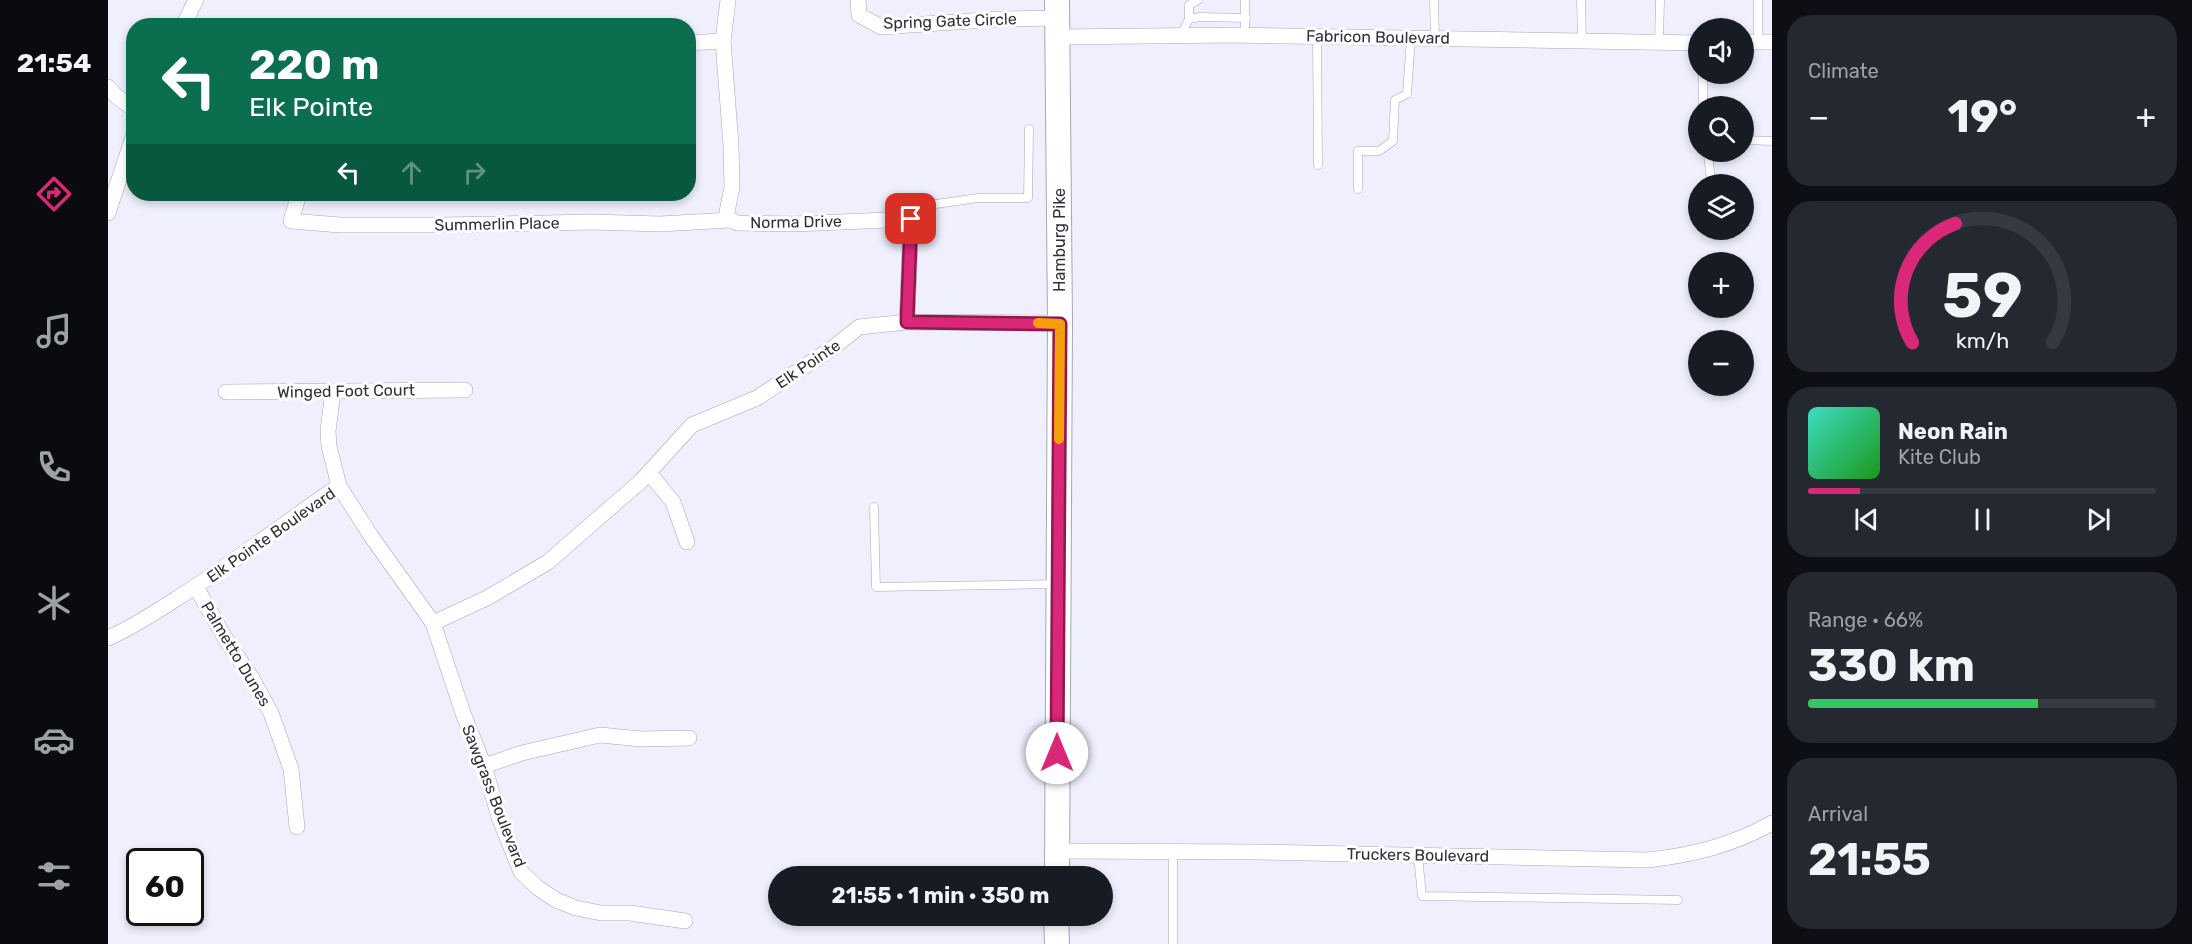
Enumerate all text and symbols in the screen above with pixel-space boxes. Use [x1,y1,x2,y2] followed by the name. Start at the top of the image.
[883,9,1017,33] street label: Spring Gate Circle
[1688,18,1754,396] map controls
[1688,18,1754,84] button: sound
[1306,26,1450,48] street label: Fabricon Boulevard
[249,40,380,90] text: 220 m
[150,42,228,120] icon: left
[17,47,91,79] text: 21:54
[1808,59,1879,83] text: Climate
[1948,90,2017,143] text: 19°
[249,91,373,123] text: Elk Pointe
[1688,96,1754,162] button: search
[1808,97,1829,136] text: −
[2135,97,2156,136] text: +
[332,156,365,189] icon: left
[395,156,428,189] icon: ahead
[458,156,491,189] icon: right
[33,173,75,215] icon: directions
[1688,174,1754,240] button: layers
[1050,188,1069,292] street label: Hamburg Pike
[885,193,936,244] pin
[894,202,927,235] icon: arrive
[750,212,842,232] street label: Norma Drive
[434,213,560,235] street label: Summerlin Place
[1688,252,1754,318] button: +
[1942,259,2022,333] text: 59
[33,310,75,352] icon: music
[1955,329,2009,354] text: km/h
[1688,330,1754,396] button: −
[772,336,844,392] street label: Elk Pointe
[277,380,415,402] street label: Winged Foot Court
[1898,418,2008,445] text: Neon Rain
[1898,445,1981,469] text: Kite Club
[33,446,75,488] icon: phone
[203,484,339,586] street label: Elk Pointe Boulevard
[1850,503,1883,536] icon: previous
[1966,503,1999,536] icon: pause
[2082,503,2115,536] icon: next
[33,582,75,624] icon: climate
[197,598,275,710] street label: Palmetto Dunes
[1808,608,1923,632] text: Range · 66%
[1808,639,1975,692] text: 330 km
[33,719,75,761] icon: car
[1025,721,1089,785] position arrow
[458,722,530,870] street label: Sawgrass Boulevard
[1808,802,1868,826] text: Arrival
[1808,833,1931,886] text: 21:55
[1347,844,1489,866] street label: Truckers Boulevard
[126,848,204,926] speed limit sign: 60
[33,855,75,897] icon: filters
[831,882,1050,909] text: 21:55 · 1 min · 350 m

